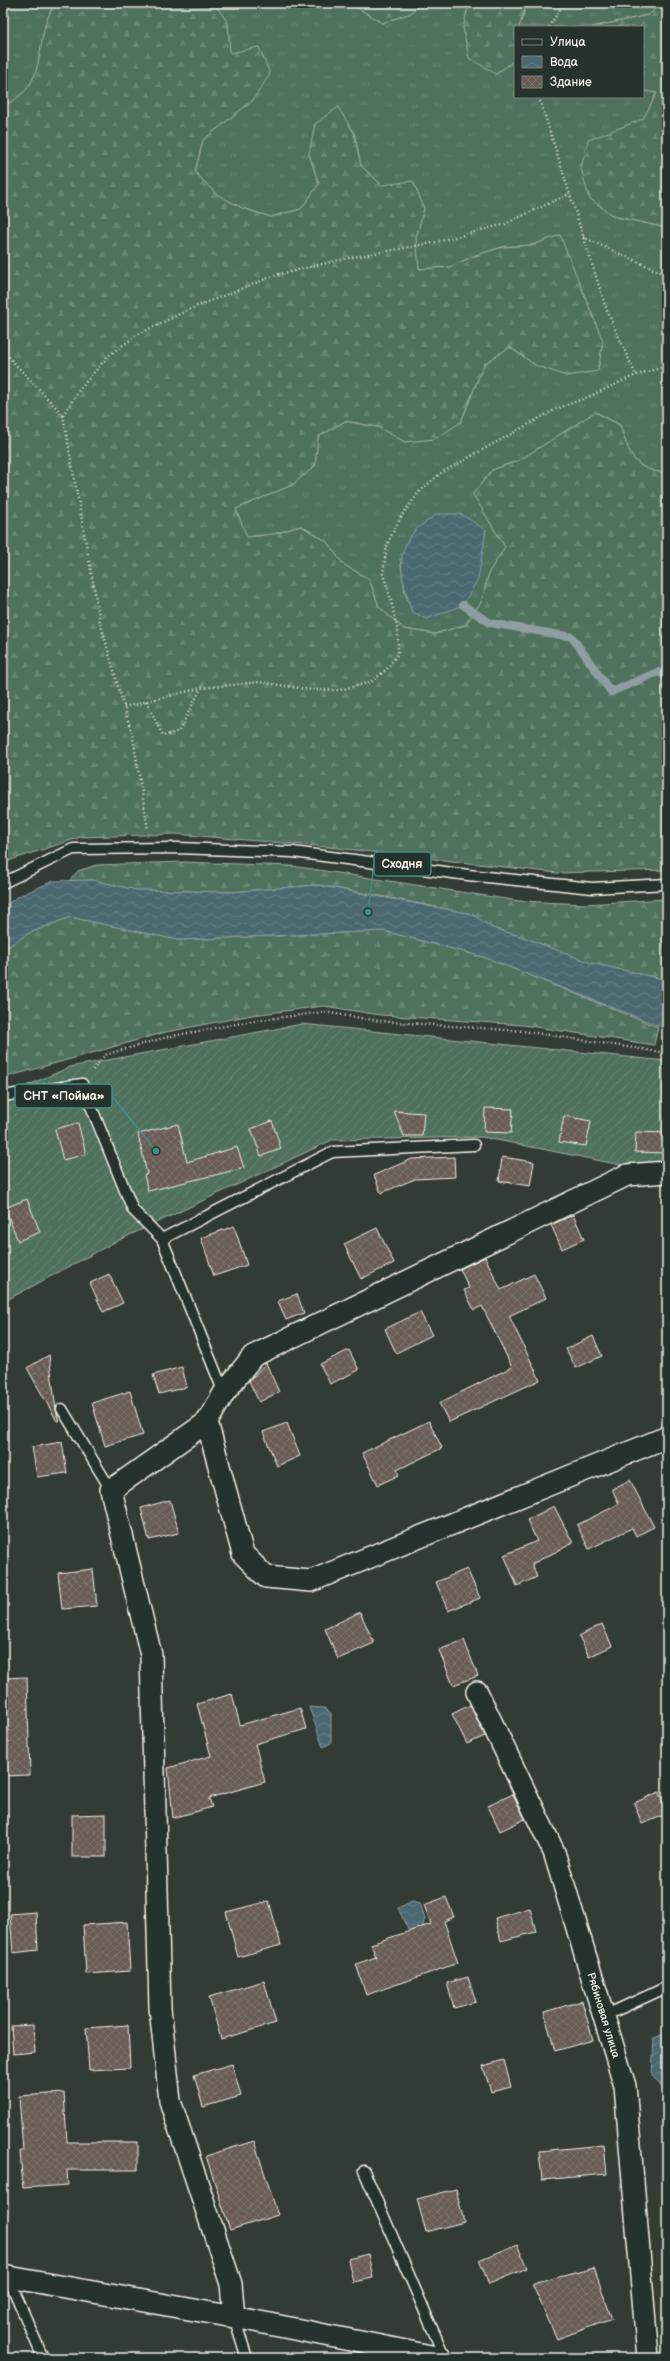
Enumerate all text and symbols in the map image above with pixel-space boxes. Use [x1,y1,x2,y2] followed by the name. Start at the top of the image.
[514,26,644,98] legend
[550,35,586,50] text: Улица
[550,55,578,70] text: Вода
[550,75,592,90] text: Здание
[374,852,431,876] callout: Сходня
[382,857,422,872] text: Сходня
[15,1084,112,1108] callout: СНТ «Пойма»
[23,1089,105,1104] text: СНТ «Пойма»
[584,1971,623,2060] street label: Рябиновая улица

